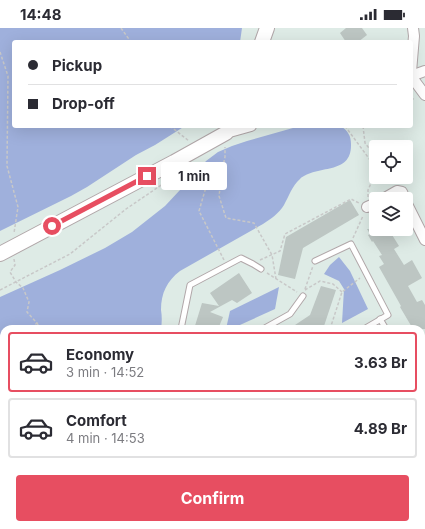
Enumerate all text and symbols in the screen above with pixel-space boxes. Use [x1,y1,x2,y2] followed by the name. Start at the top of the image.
[20,5,62,24] text: 14:48
[52,56,102,75] text: Pickup
[52,94,115,113] text: Drop-off
[369,140,413,236] map controls
[369,140,413,184] button: locate
[161,162,227,190] callout: 1 min
[138,167,156,185] route end
[178,168,210,184] text: 1 min
[369,192,413,236] button: layers
[43,217,61,235] route start
[18,344,54,380] icon: car
[66,345,134,364] text: Economy
[354,353,407,372] text: 3.63 Br
[66,364,144,380] text: 3 min · 14:52
[18,410,54,446] icon: car
[66,411,127,430] text: Comfort
[354,419,407,438] text: 4.89 Br
[66,430,145,446] text: 4 min · 14:53
[16,475,409,521] button: Confirm

